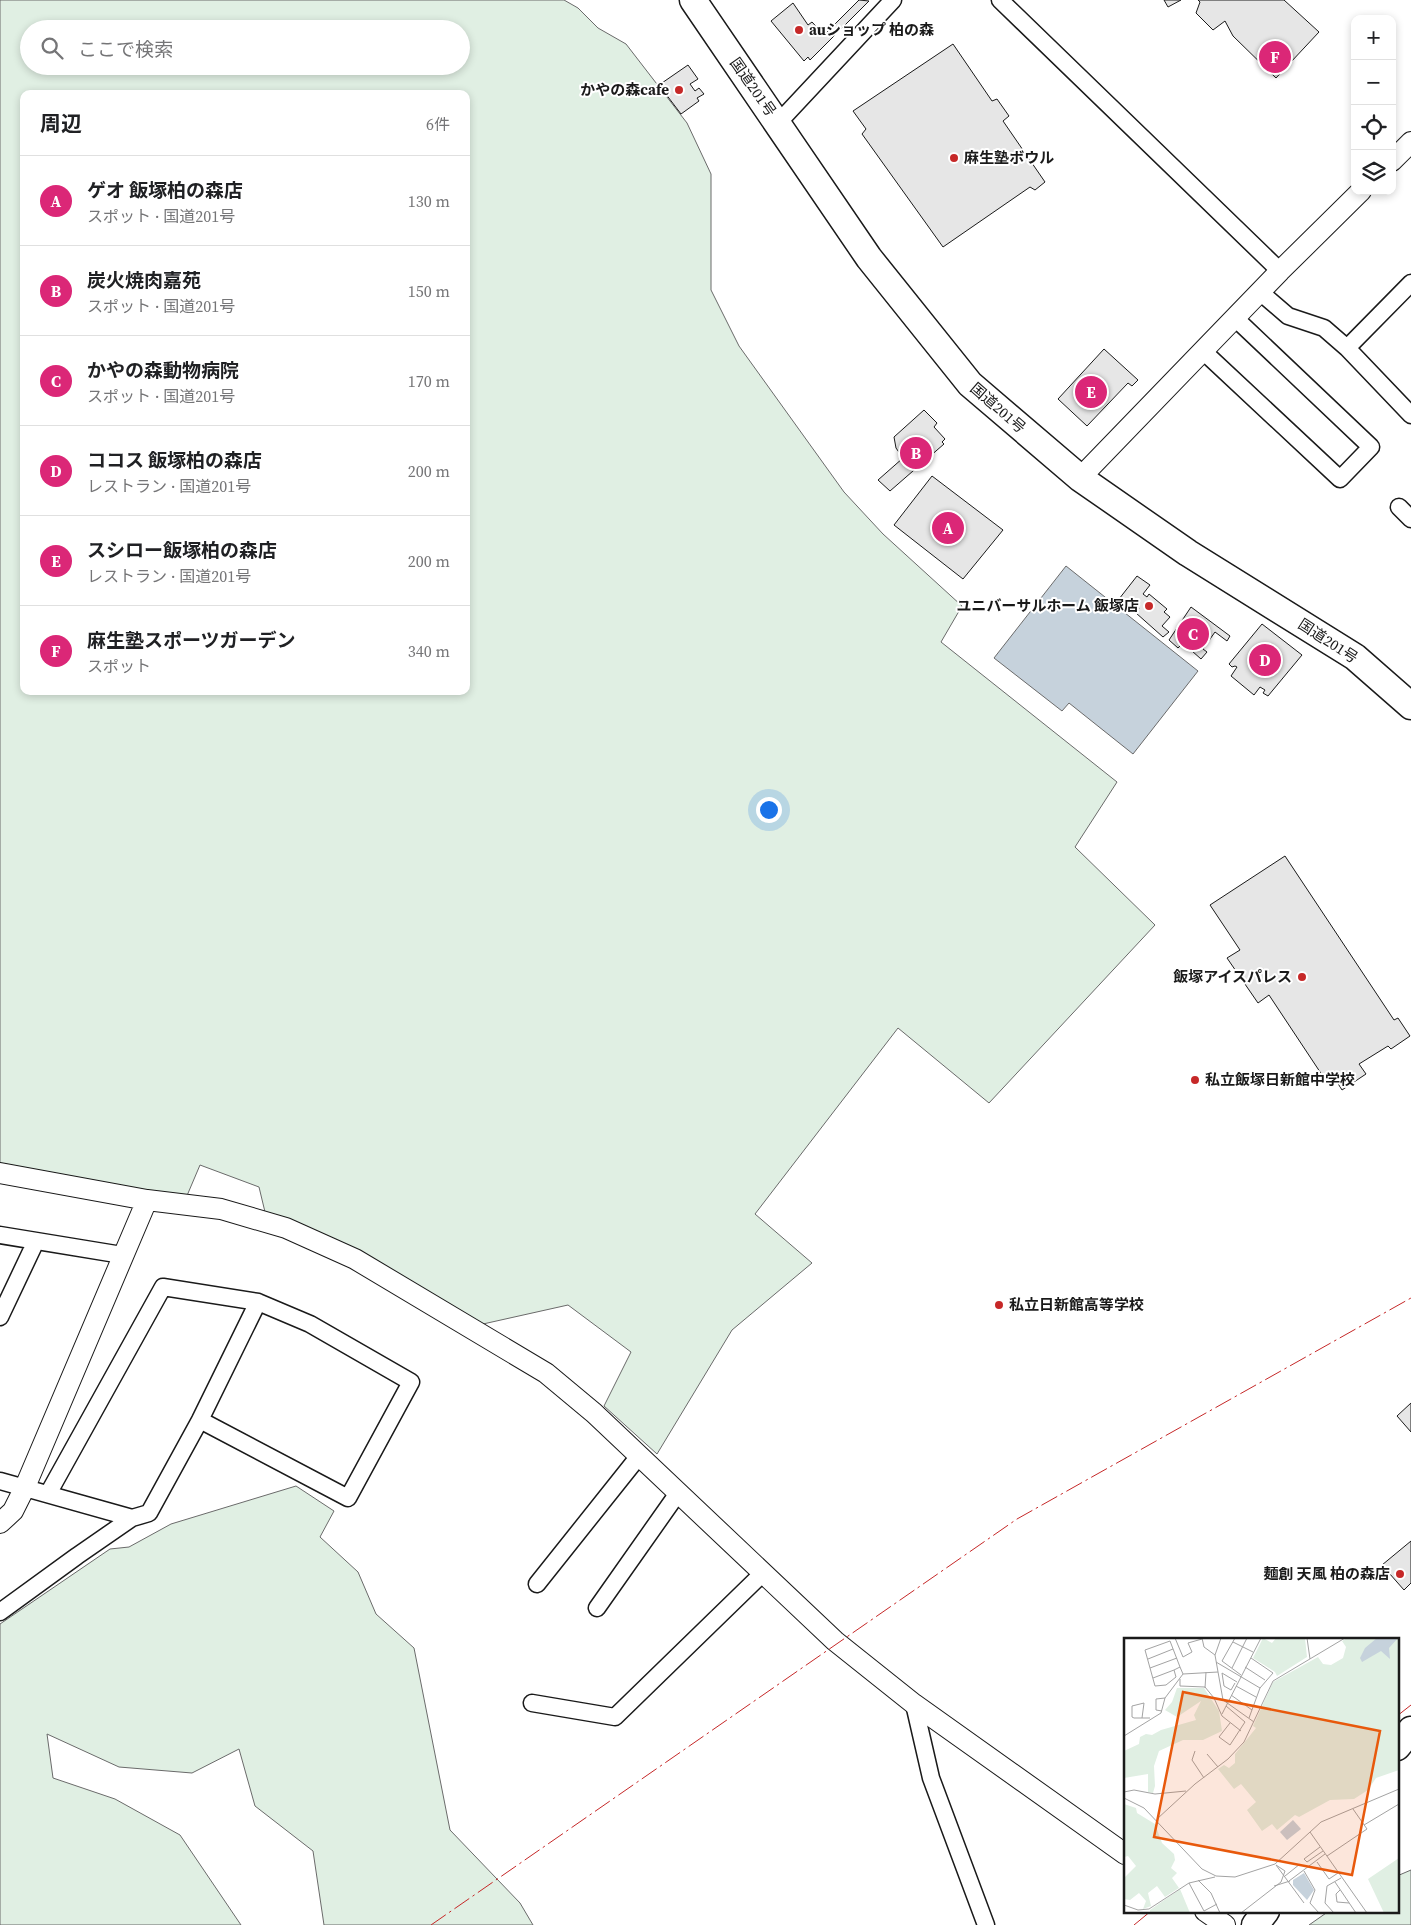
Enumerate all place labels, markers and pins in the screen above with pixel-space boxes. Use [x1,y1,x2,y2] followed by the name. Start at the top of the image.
[809,19,934,40] place label: auショップ 柏の森
[793,24,805,36] marker: auショップ 柏の森
[1259,38,1291,76] pin: F
[580,79,669,100] place label: かやの森cafe
[673,84,685,96] marker: かやの森cafe
[964,147,1054,168] place label: 麻生塾ボウル
[948,152,960,164] marker: 麻生塾ボウル
[1075,373,1107,411] pin: E
[900,434,932,472] pin: B
[932,509,964,547] pin: A
[957,595,1139,616] place label: ユニバーサルホーム 飯塚店
[1143,600,1155,612] marker: ユニバーサルホーム 飯塚店
[1177,615,1209,653] pin: C
[1249,641,1281,679] pin: D
[1173,966,1292,987] place label: 飯塚アイスパレス
[1296,971,1308,983] marker: 飯塚アイスパレス
[1205,1069,1355,1090] place label: 私立飯塚日新館中学校
[1189,1074,1201,1086] marker: 私立飯塚日新館中学校
[1009,1294,1144,1315] place label: 私立日新館高等学校
[993,1299,1005,1311] marker: 私立日新館高等学校
[1264,1563,1390,1584] place label: 麺創 天風 柏の森店
[1394,1568,1406,1580] marker: 麺創 天風 柏の森店

